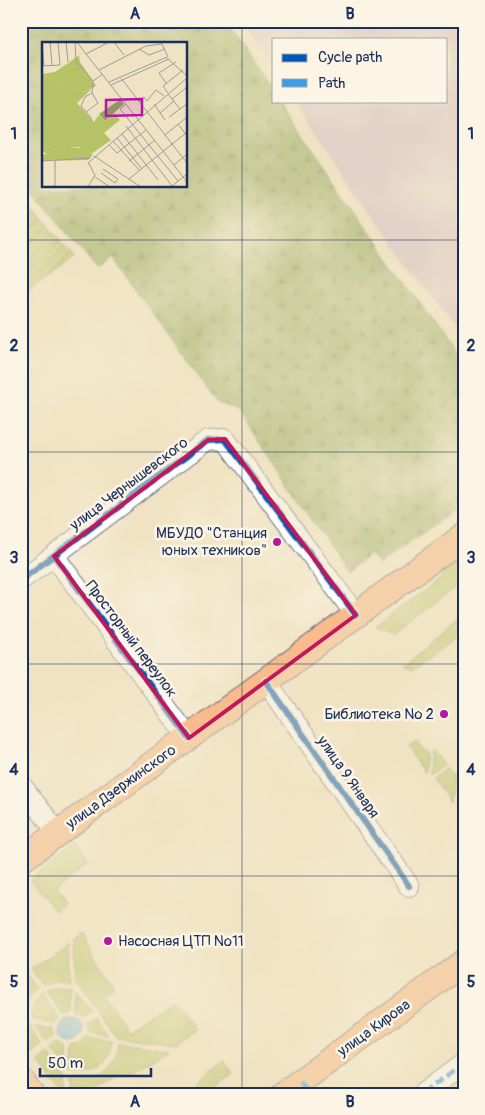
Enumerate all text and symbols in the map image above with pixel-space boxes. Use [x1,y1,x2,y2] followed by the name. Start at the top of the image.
[130,4,141,24] text: A
[345,4,355,24] text: B
[272,38,448,102] legend
[42,42,188,188] inset map
[318,48,382,67] text: Cycle path
[318,74,345,93] text: Path
[11,124,17,144] text: 1
[468,124,474,144] text: 1
[10,336,19,356] text: 2
[467,336,476,356] text: 2
[65,433,192,535] street label: улица Чернышевского
[156,524,267,560] place label: МБУДО "Станция юных техников"
[271,536,283,548] marker: МБУДО "Станция юных техников"
[10,548,19,568] text: 3
[467,548,476,568] text: 3
[81,577,181,701] street label: Просторный переулок
[324,705,434,724] place label: Библиотека № 2
[438,708,450,720] marker: Библиотека № 2
[312,731,383,822] street label: улица 9 Января
[61,741,180,834] street label: улица Дзержинского
[9,760,19,780] text: 4
[466,760,476,780] text: 4
[118,932,244,951] place label: Насосная ЦТП №11
[102,935,114,947] marker: Насосная ЦТП №11
[10,972,19,992] text: 5
[467,972,476,992] text: 5
[333,995,414,1061] street label: улица Кирова
[40,1045,151,1077] scale bar
[48,1054,83,1073] text: 50 m
[130,1092,141,1112] text: A
[345,1092,355,1112] text: B

